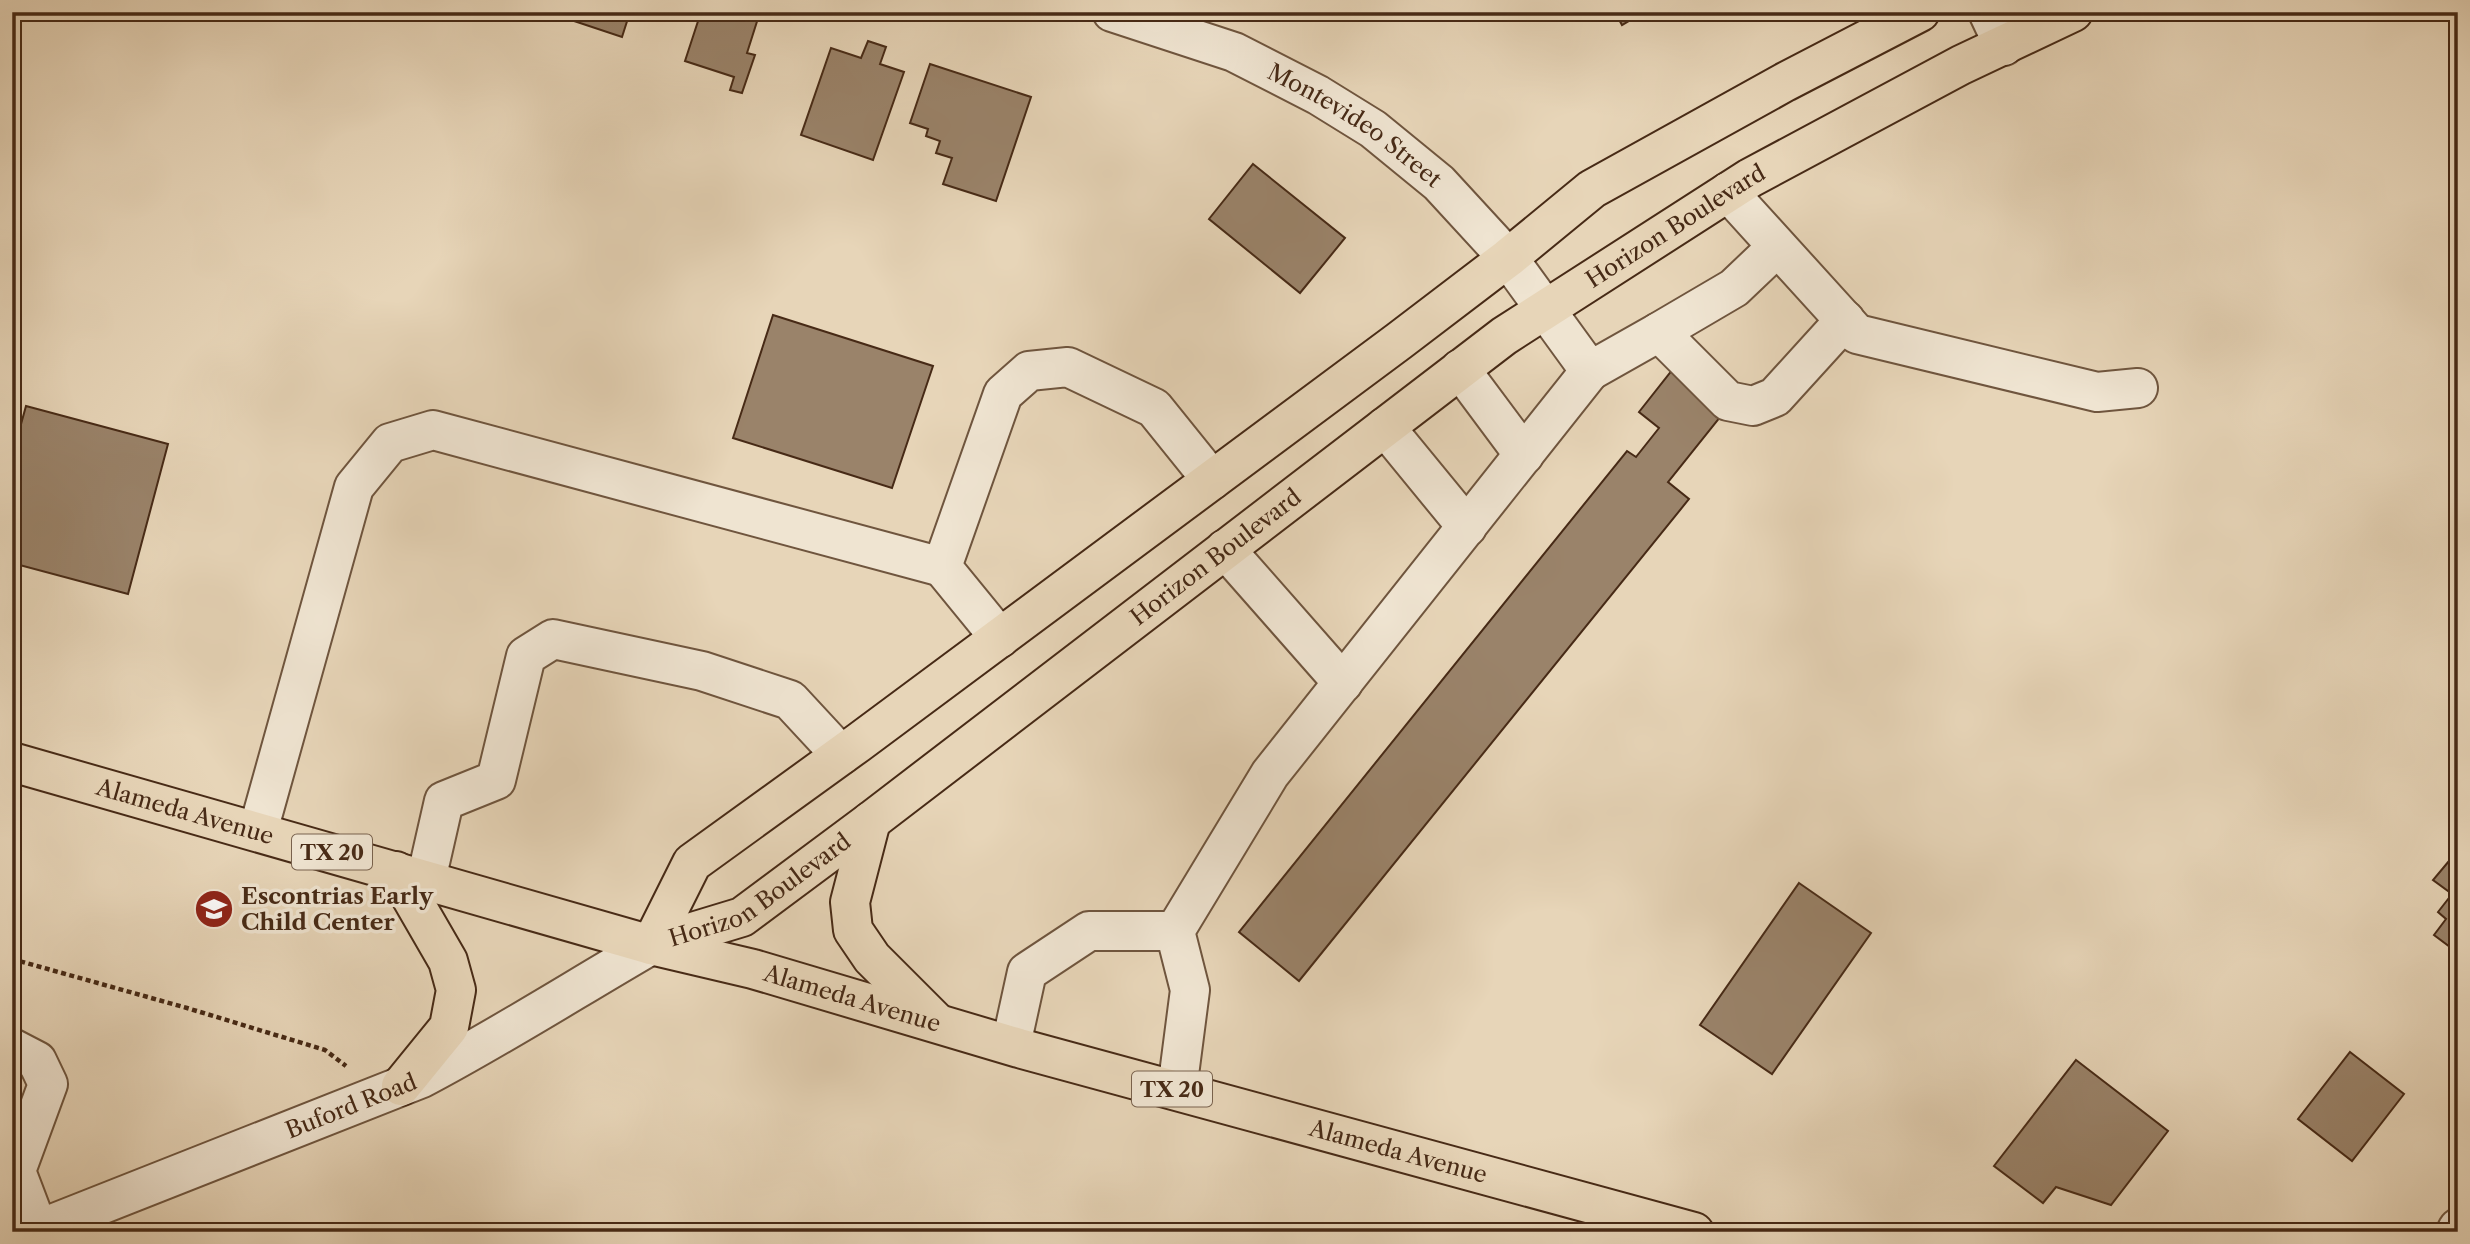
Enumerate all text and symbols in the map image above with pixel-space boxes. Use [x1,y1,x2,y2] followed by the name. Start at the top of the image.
[1263,58,1447,193] street label: Montevideo Street
[1581,159,1770,294] street label: Horizon Boulevard
[1125,483,1307,631] street label: Horizon Boulevard
[92,773,277,850] street label: Alameda Avenue
[665,827,856,952] street label: Horizon Boulevard
[292,834,372,870] road number: TX 20
[241,882,434,936] place label: Escontrias Early Child Center
[193,888,235,930] school or university icon: Escontrias Early Child Center
[759,959,944,1038] street label: Alameda Avenue
[281,1068,421,1145] street label: Buford Road
[1132,1072,1212,1106] road number: TX 20
[1305,1114,1490,1189] street label: Alameda Avenue

